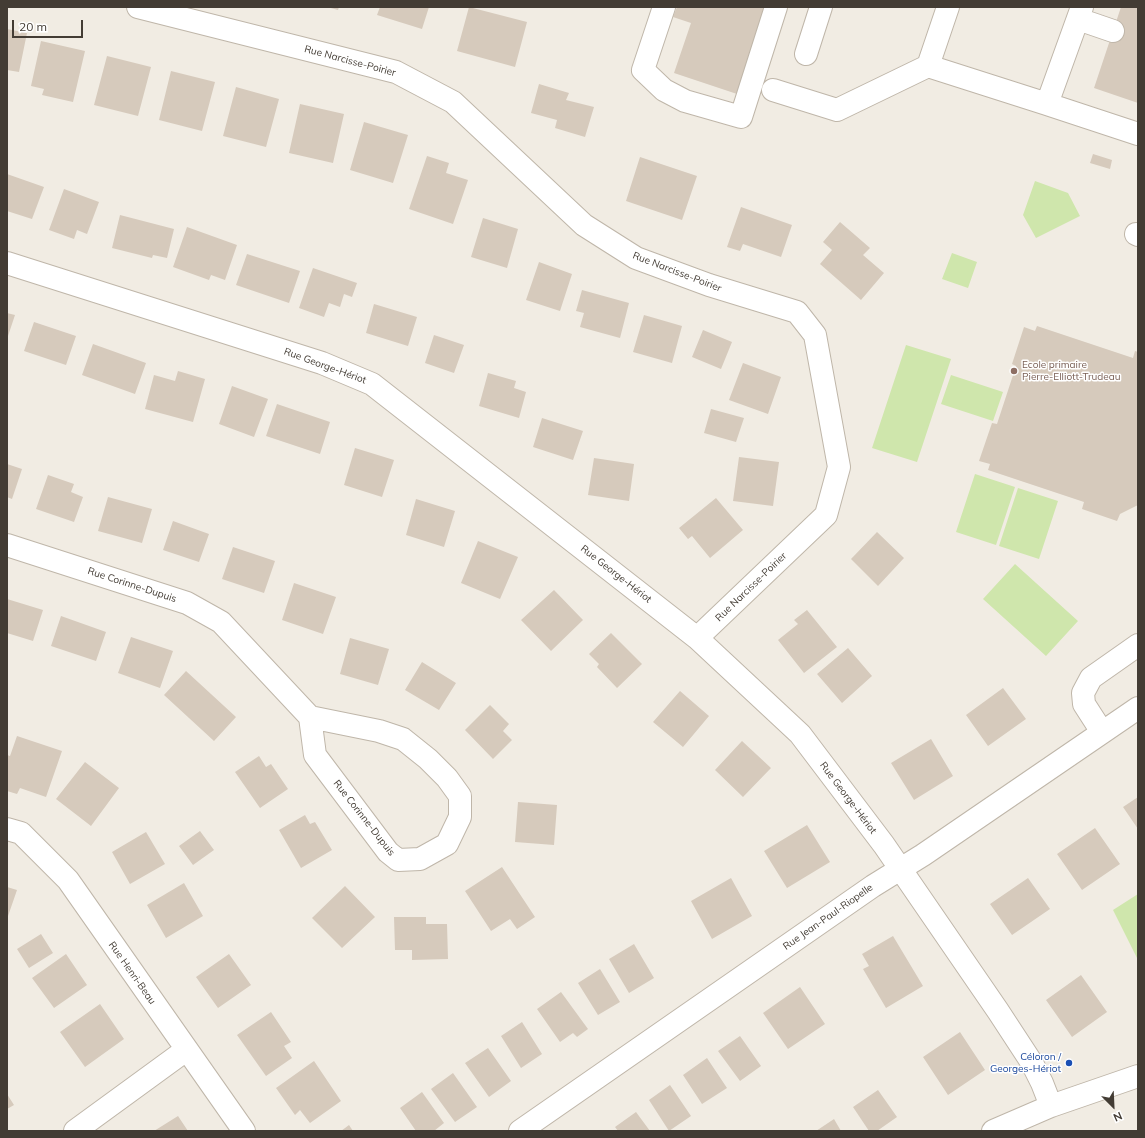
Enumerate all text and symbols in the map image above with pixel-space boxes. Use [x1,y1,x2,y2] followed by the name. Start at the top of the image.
[14,12,85,38] scale bar
[19,19,47,34] text: 20 m
[303,43,397,79] street label: Rue Narcisse-Poirier
[631,249,723,295] street label: Rue Narcisse-Poirier
[282,346,368,386] street label: Rue George-Hériot
[1022,359,1121,382] place label: Ecole primaire Pierre-Elliott-Trudeau
[1009,366,1019,376] marker: Ecole primaire Pierre-Elliott-Trudeau
[578,543,654,605] street label: Rue George-Hériot
[713,550,789,624] street label: Rue Narcisse-Poirier
[86,565,178,605] street label: Rue Corinne-Dupuis
[817,760,879,836] street label: Rue George-Hériot
[331,778,397,858] street label: Rue Corinne-Dupuis
[781,881,875,953] street label: Rue Jean-Paul-Riopelle
[106,939,158,1007] street label: Rue Henri-Beau
[990,1051,1061,1074] place label: Céloron / Georges-Hériot
[1064,1058,1074,1068] marker: Céloron / Georges-Hériot
[1093,1086,1133,1126] north arrow
[1111,1109,1125,1125] text: N

